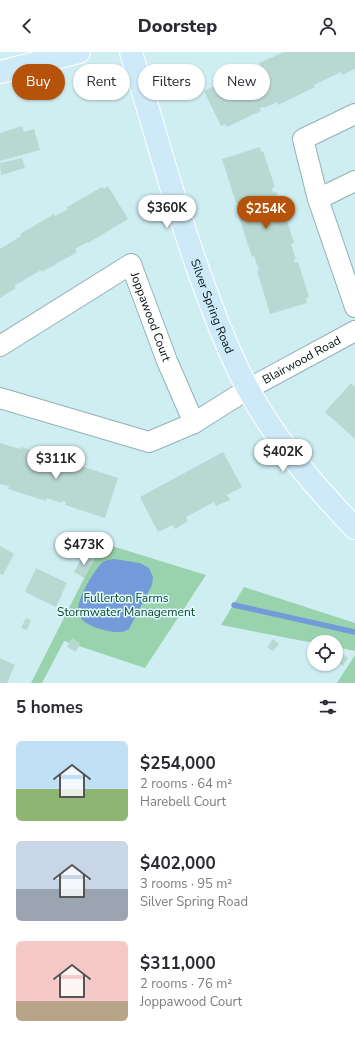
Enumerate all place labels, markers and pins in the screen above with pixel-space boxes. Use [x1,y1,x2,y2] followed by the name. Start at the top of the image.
[139,195,195,229] pin: $360K
[238,196,294,230] pin: $254K
[255,439,311,473] pin: $402K
[28,446,84,480] pin: $311K
[56,532,112,566] pin: $473K

